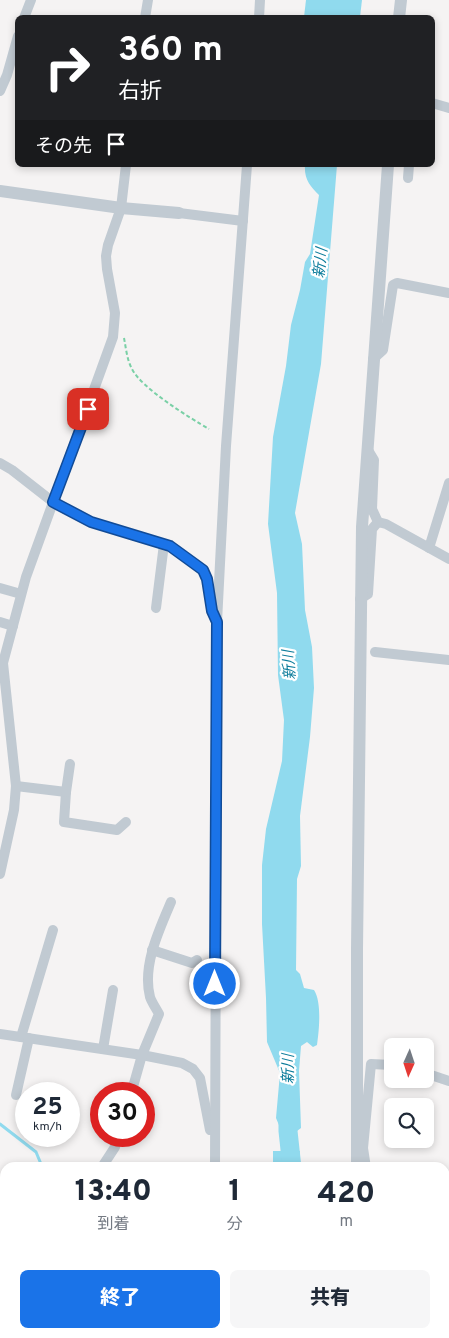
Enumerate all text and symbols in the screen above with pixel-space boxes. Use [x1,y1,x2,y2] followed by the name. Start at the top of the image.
[118,29,223,73] text: 360 m
[35,35,100,100] icon: right
[118,79,162,106] text: 右折
[102,130,130,158] icon: arrive
[35,135,92,159] text: その先
[310,245,333,279] water label: 新川
[67,388,109,430] pin
[74,395,102,423] icon: arrive
[280,647,301,681] water label: 新川
[188,957,240,1009] position arrow
[384,1038,434,1088] north arrow
[384,1038,434,1148] map controls
[280,1052,299,1084] water label: 新川
[90,1082,155,1147] speed limit sign: 30
[32,1092,63,1124] text: 25
[384,1098,434,1148] button: search
[33,1119,62,1135] text: km/h
[75,1174,152,1211] text: 13:40
[229,1174,241,1211] text: 1
[317,1176,375,1213] text: 420
[340,1212,353,1232] text: m
[97,1215,129,1235] text: 到着
[227,1215,243,1235] text: 分
[20,1270,220,1328] button: 終了
[230,1270,430,1328] button: 共有

